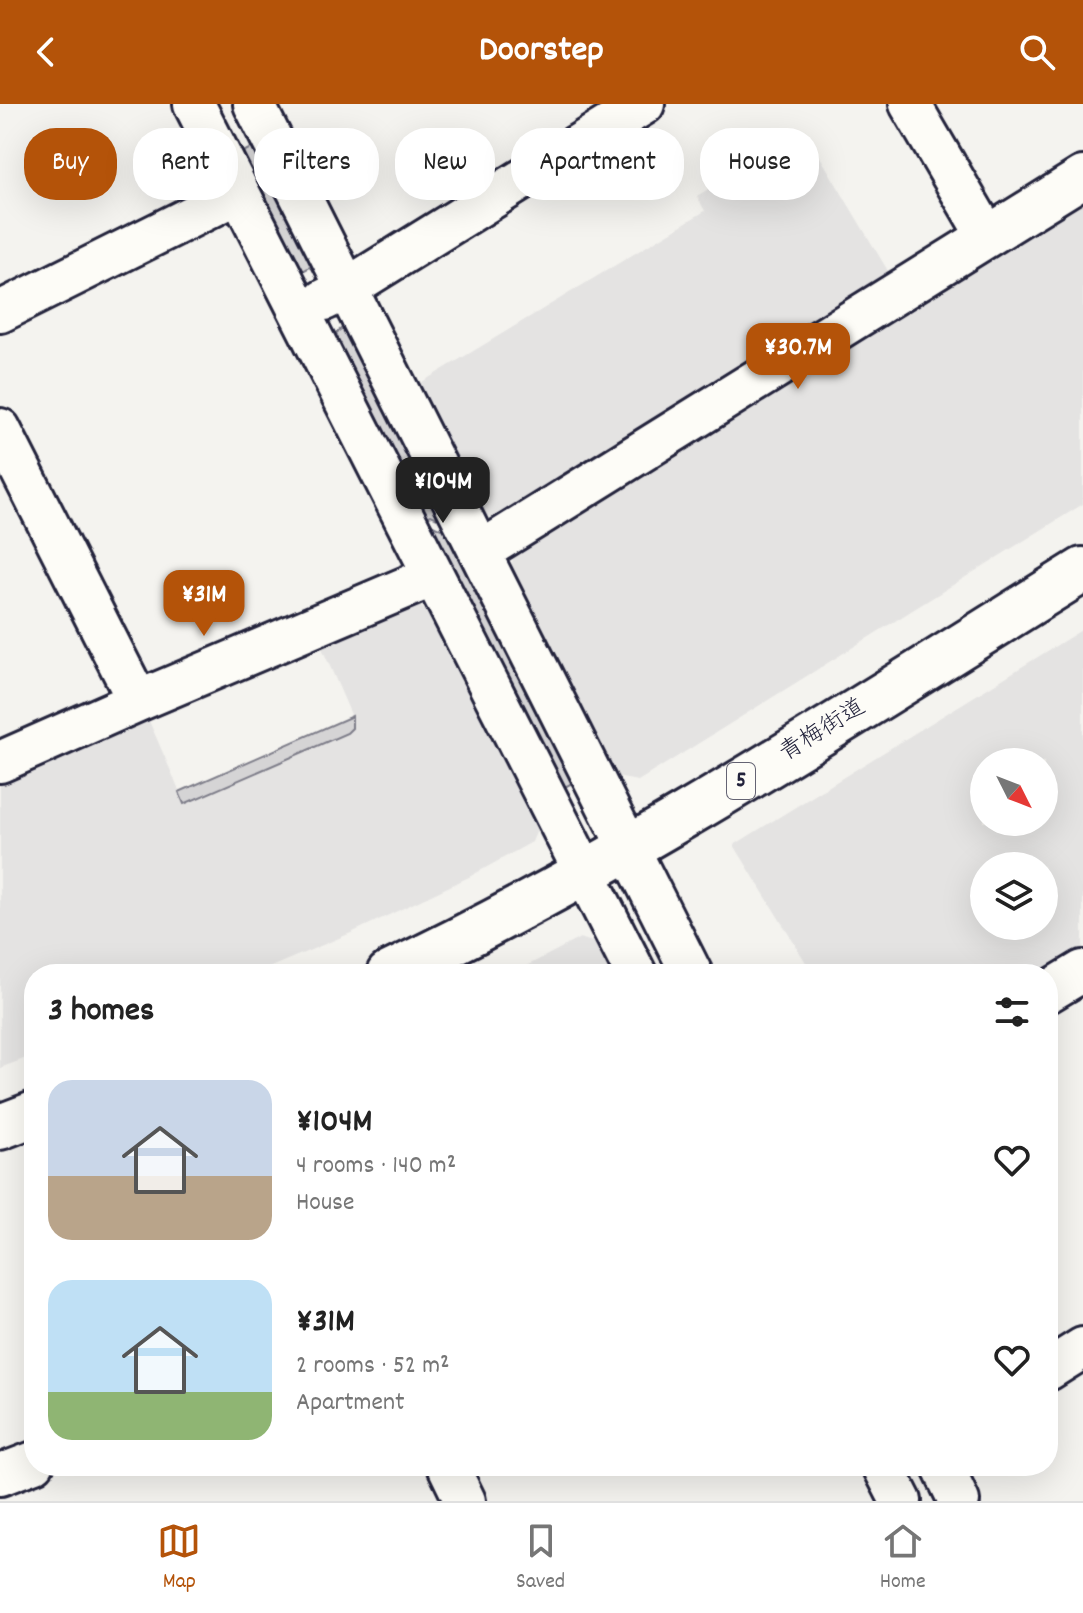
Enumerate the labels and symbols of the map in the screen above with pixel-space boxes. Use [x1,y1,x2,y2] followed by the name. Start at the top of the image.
[733,323,863,391] pin: ¥30.7M
[387,457,499,525] pin: ¥104M
[157,570,251,638] pin: ¥31M
[773,691,873,771] street label: 青梅街道
[970,748,1058,836] north arrow
[727,763,755,799] road number: 5

